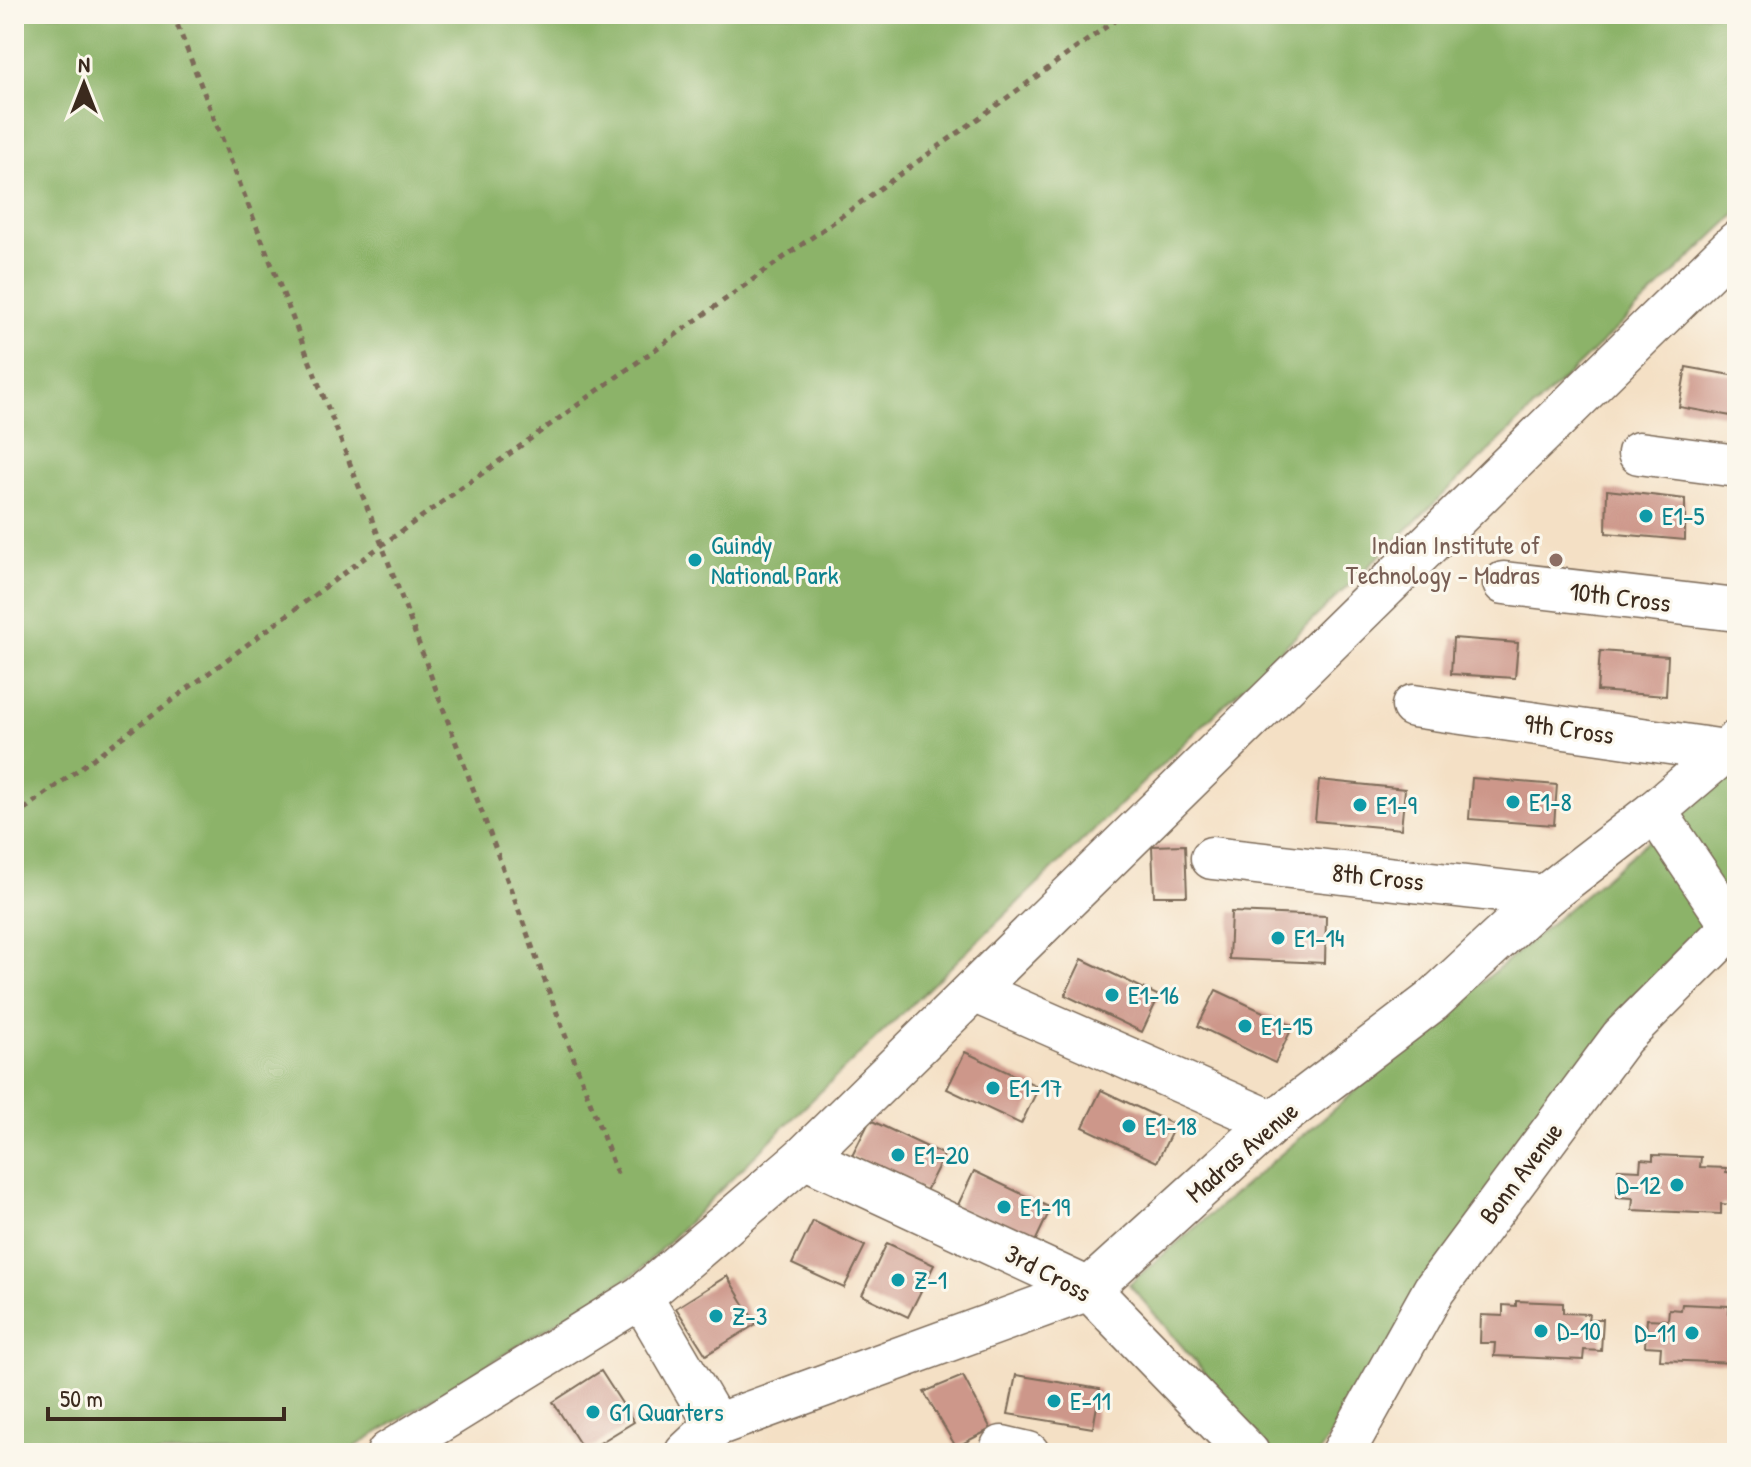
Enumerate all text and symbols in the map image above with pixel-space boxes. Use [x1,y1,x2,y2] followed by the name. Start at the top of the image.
[44,44,124,124] north arrow
[78,49,90,79] text: N
[1662,498,1704,533] place label: E1-5
[1637,507,1655,525] marker: E1-5
[711,527,839,592] place label: Guindy National Park
[1346,527,1541,592] place label: Indian Institute of Technology - Madras
[686,551,704,569] marker: Guindy National Park
[1547,551,1565,569] marker: Indian Institute of Technology - Madras
[1567,573,1673,620] street label: 10th Cross
[1522,705,1616,752] street label: 9th Cross
[1529,784,1572,819] place label: E1-8
[1376,787,1417,822] place label: E1-9
[1504,793,1522,811] marker: E1-8
[1351,796,1369,814] marker: E1-9
[1331,854,1426,899] street label: 8th Cross
[1294,920,1345,955] place label: E1-14
[1269,929,1287,947] marker: E1-14
[1128,977,1179,1012] place label: E1-16
[1103,986,1121,1004] marker: E1-16
[1261,1008,1313,1043] place label: E1-15
[1236,1017,1254,1035] marker: E1-15
[1009,1070,1063,1105] place label: E1-17
[984,1079,1002,1097] marker: E1-17
[1178,1093,1305,1210] street label: Madras Avenue
[1145,1108,1197,1143] place label: E1-18
[1471,1115,1570,1231] street label: Bonn Avenue
[1120,1117,1138,1135] marker: E1-18
[914,1137,969,1172] place label: E1-20
[889,1146,907,1164] marker: E1-20
[1617,1167,1661,1202] place label: D-12
[1668,1176,1686,1194] marker: D-12
[1020,1189,1070,1224] place label: E1-19
[995,1198,1013,1216] marker: E1-19
[999,1235,1097,1310] street label: 3rd Cross
[914,1262,947,1297] place label: Z-1
[889,1271,907,1289] marker: Z-1
[732,1298,767,1333] place label: Z-3
[707,1307,725,1325] marker: Z-3
[1557,1313,1601,1348] place label: D-10
[1634,1315,1676,1350] place label: D-11
[1532,1322,1550,1340] marker: D-10
[1683,1324,1701,1342] marker: D-11
[48,1371,284,1421] scale bar
[60,1382,103,1414] text: 50 m
[1070,1383,1111,1418] place label: E-11
[1045,1392,1063,1410] marker: E-11
[609,1394,724,1429] place label: G1 Quarters
[584,1403,602,1421] marker: G1 Quarters

